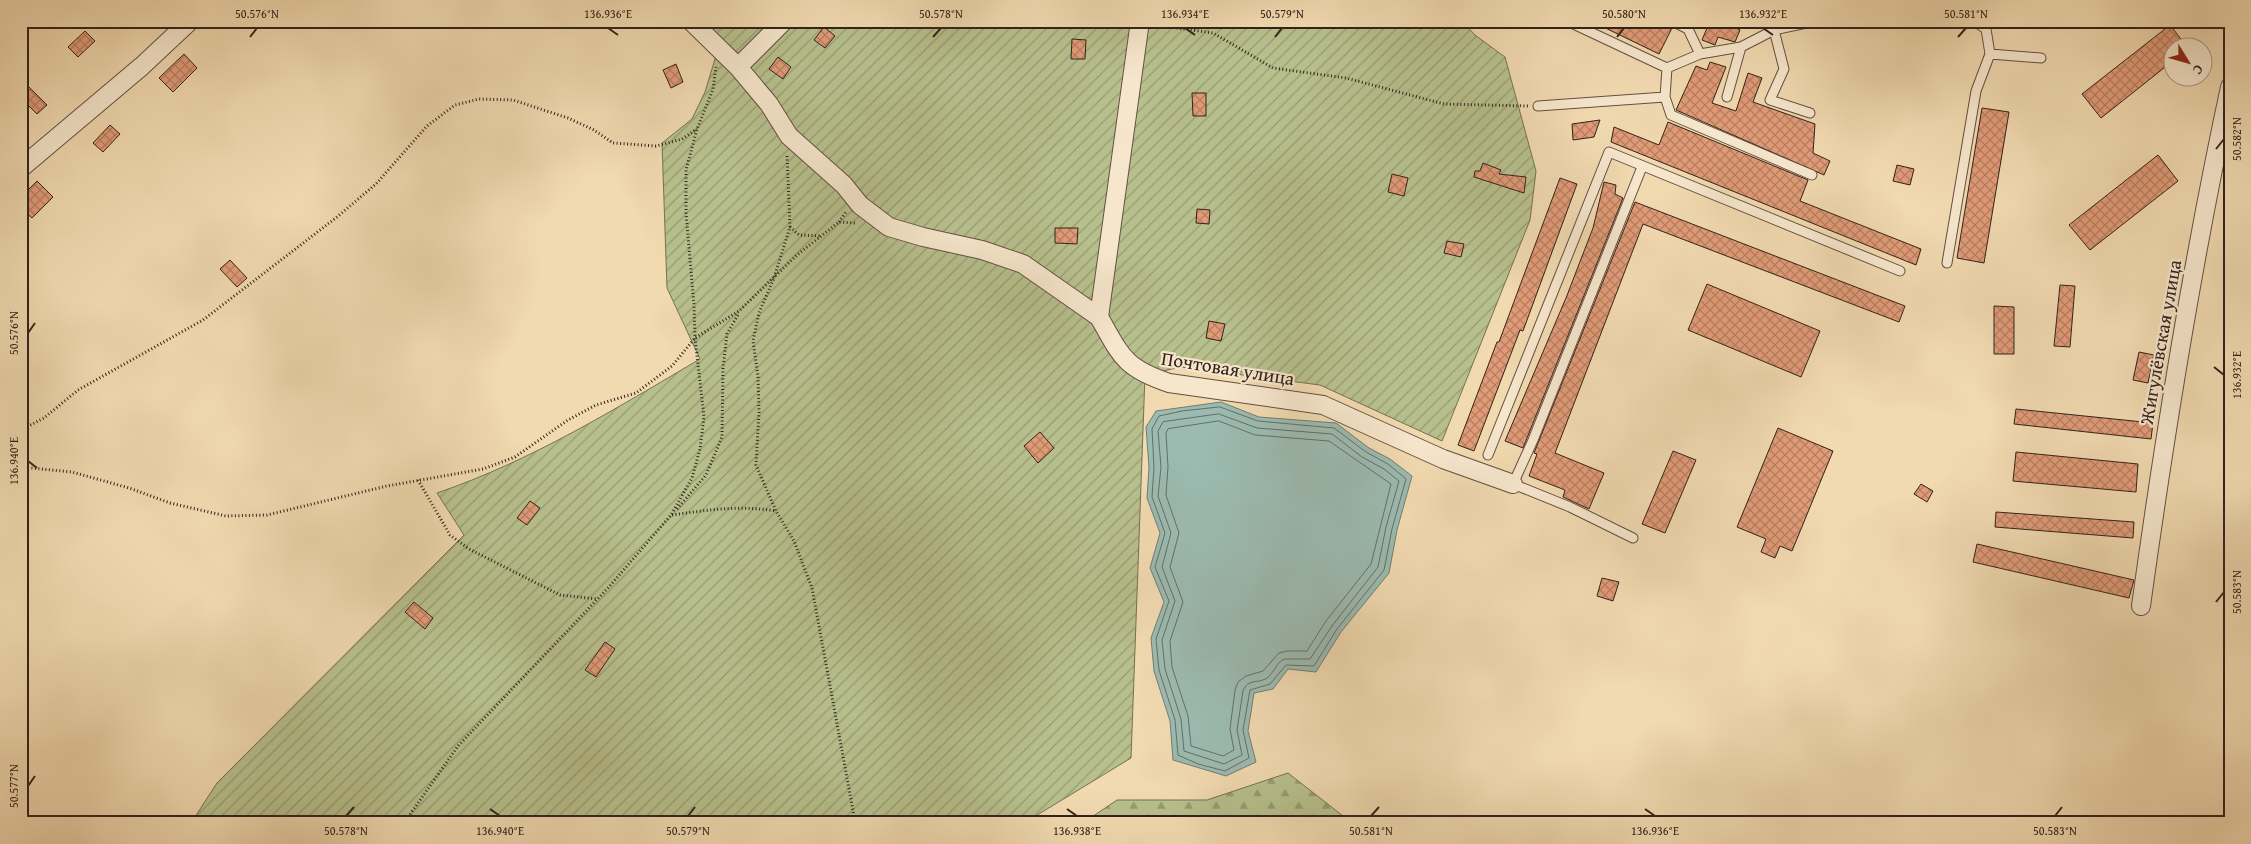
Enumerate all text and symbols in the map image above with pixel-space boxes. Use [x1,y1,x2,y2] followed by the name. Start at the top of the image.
[235,5,279,22] text: 50.576°N
[584,5,632,22] text: 136.936°E
[919,5,963,22] text: 50.578°N
[1161,5,1209,22] text: 136.934°E
[1260,5,1304,22] text: 50.579°N
[1602,5,1646,22] text: 50.580°N
[1739,5,1787,22] text: 136.932°E
[1944,5,1988,22] text: 50.581°N
[2164,38,2214,88] north arrow
[2188,61,2209,79] text: С
[2228,117,2245,161] text: 50.582°N
[2132,257,2188,428] street label: Жигулёвская улица
[5,311,22,355] text: 50.576°N
[1159,344,1297,392] street label: Почтовая улица
[2228,351,2245,399] text: 136.932°E
[5,437,22,485] text: 136.940°E
[2228,570,2245,614] text: 50.583°N
[5,764,22,808] text: 50.577°N
[324,822,368,839] text: 50.578°N
[476,822,524,839] text: 136.940°E
[666,822,710,839] text: 50.579°N
[1053,822,1101,839] text: 136.938°E
[1349,822,1393,839] text: 50.581°N
[1631,822,1679,839] text: 136.936°E
[2033,822,2077,839] text: 50.583°N

